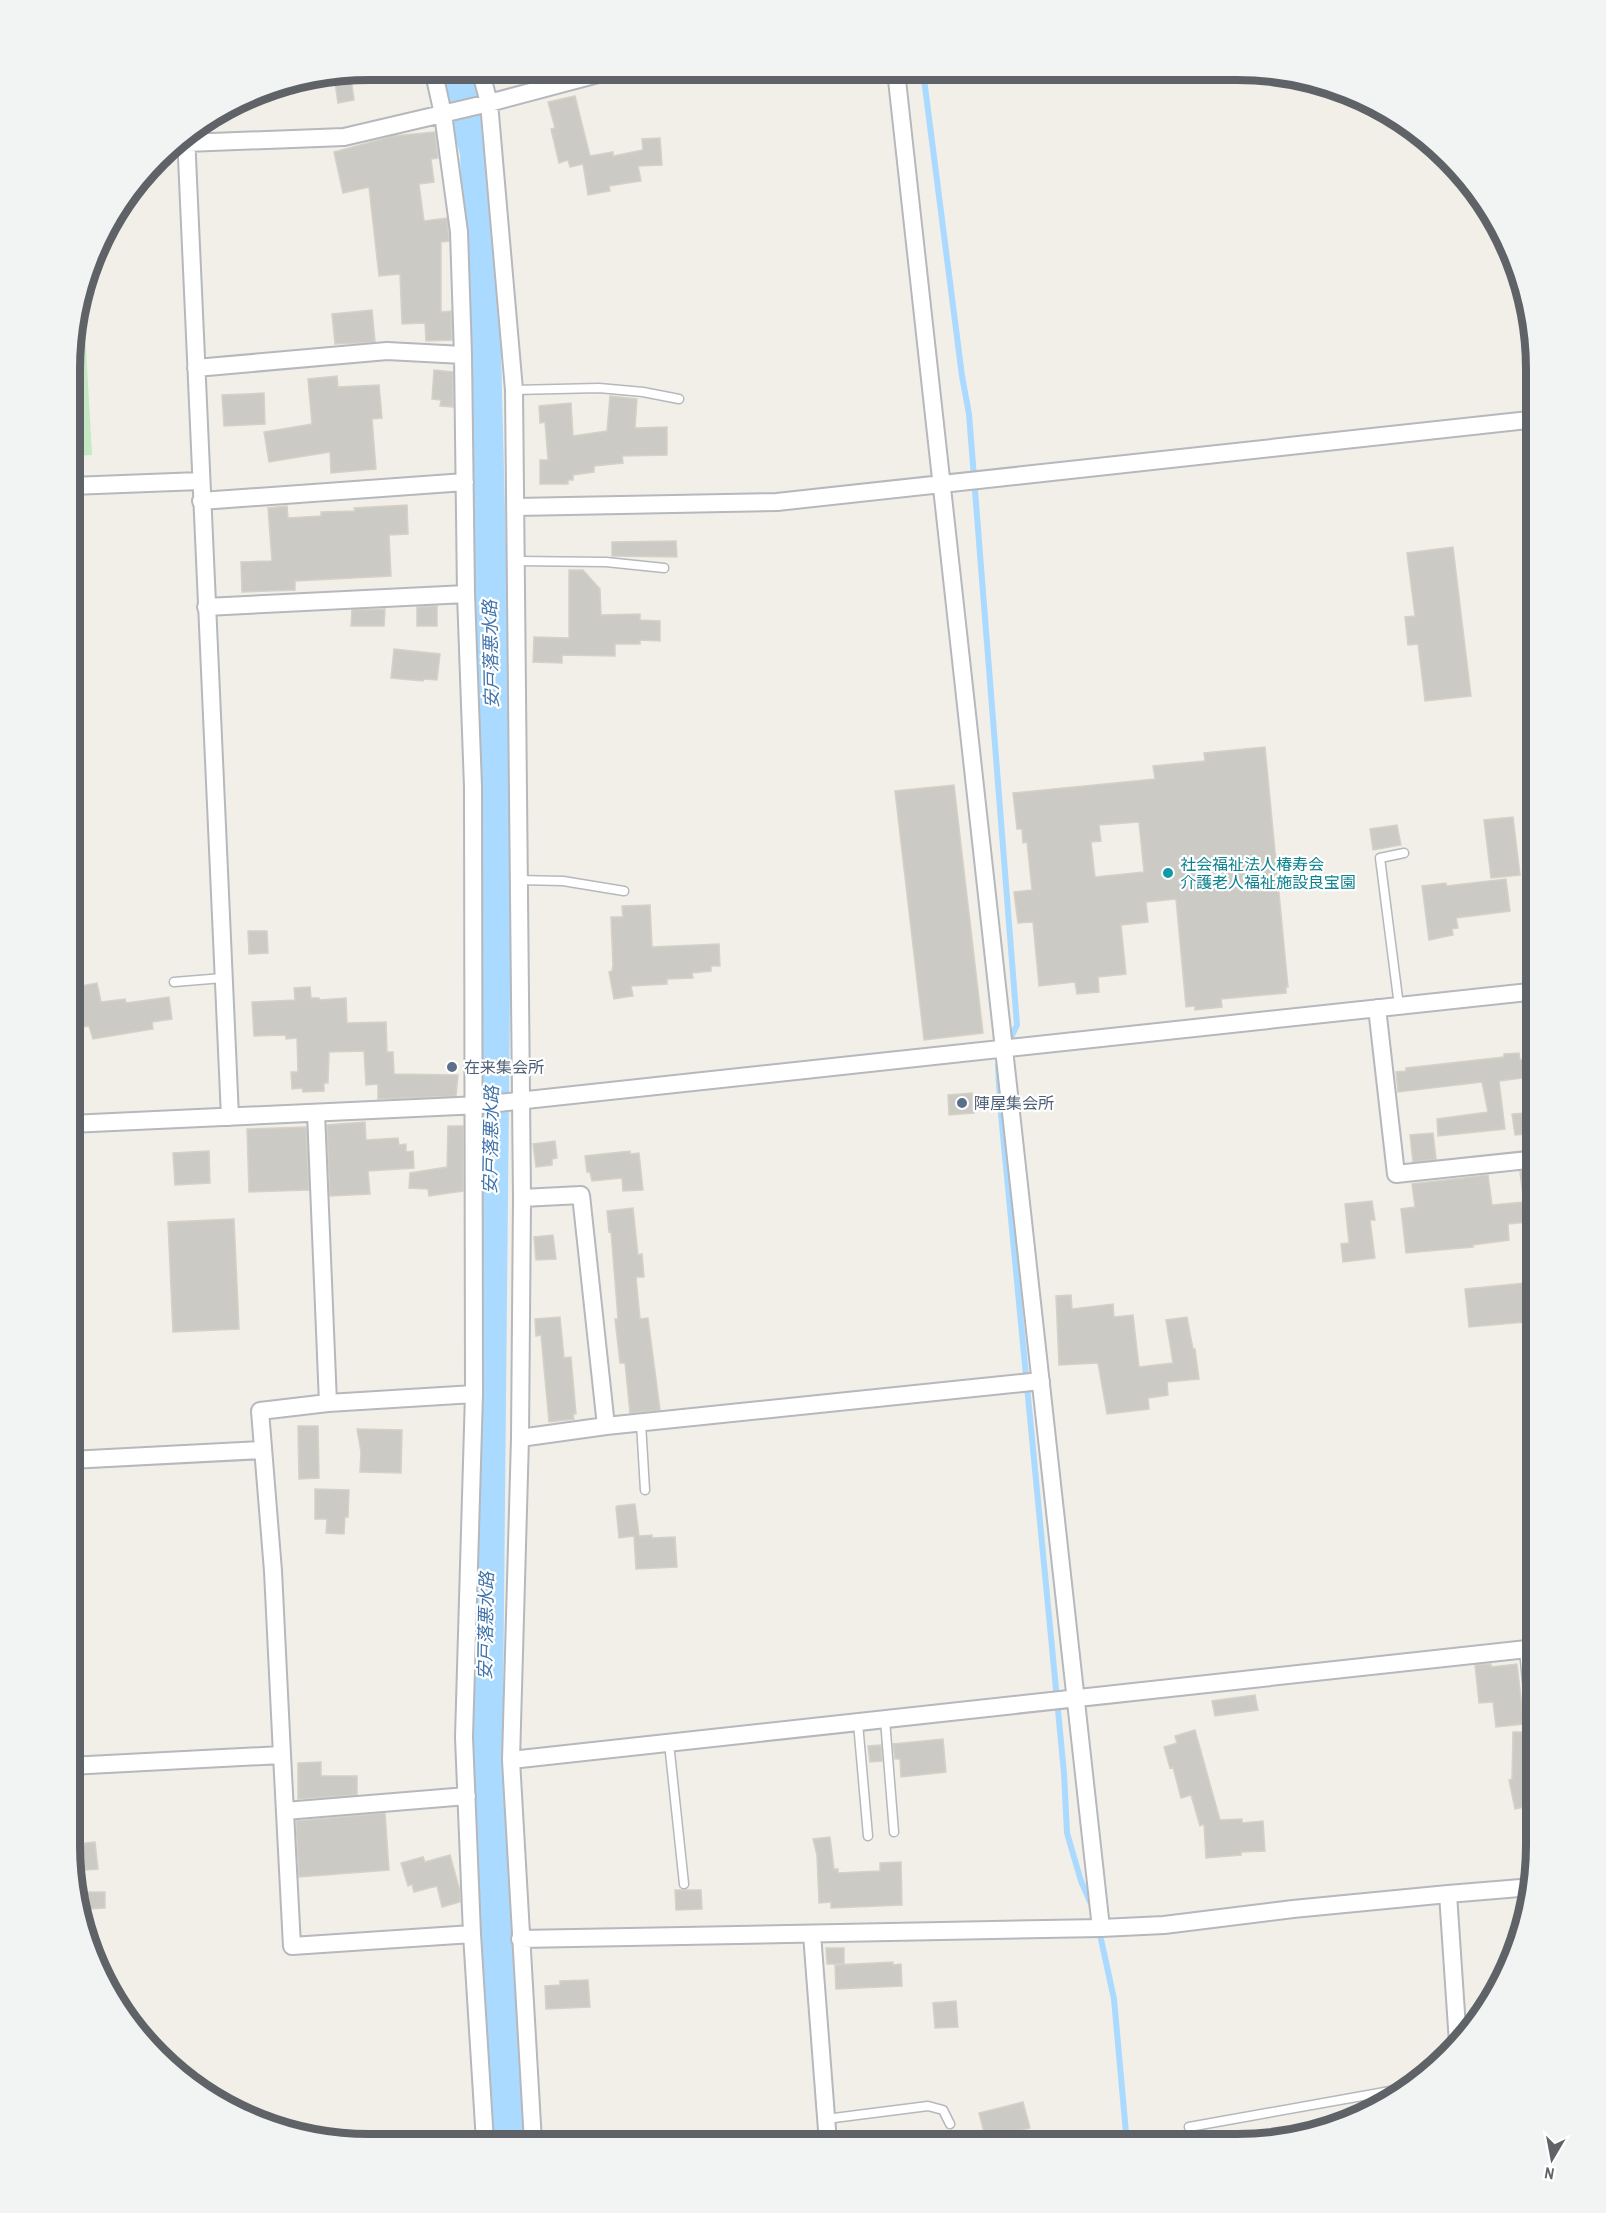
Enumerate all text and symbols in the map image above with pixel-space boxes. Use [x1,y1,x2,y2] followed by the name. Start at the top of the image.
[477,598,504,708] water label: 安戸落悪水路
[1180,853,1356,893] place label: 社会福祉法人椿寿会 介護老人福祉施設良宝園
[1161,866,1175,880] marker: 社会福祉法人椿寿会 介護老人福祉施設良宝園
[464,1056,544,1078] place label: 在来集会所
[445,1060,459,1074] marker: 在来集会所
[477,1084,504,1194] water label: 安戸落悪水路
[974,1092,1054,1114] place label: 陣屋集会所
[955,1096,969,1110] marker: 陣屋集会所
[472,1570,499,1680] water label: 安戸落悪水路
[1522,2129,1582,2189] north arrow
[1543,2162,1556,2185] text: N

